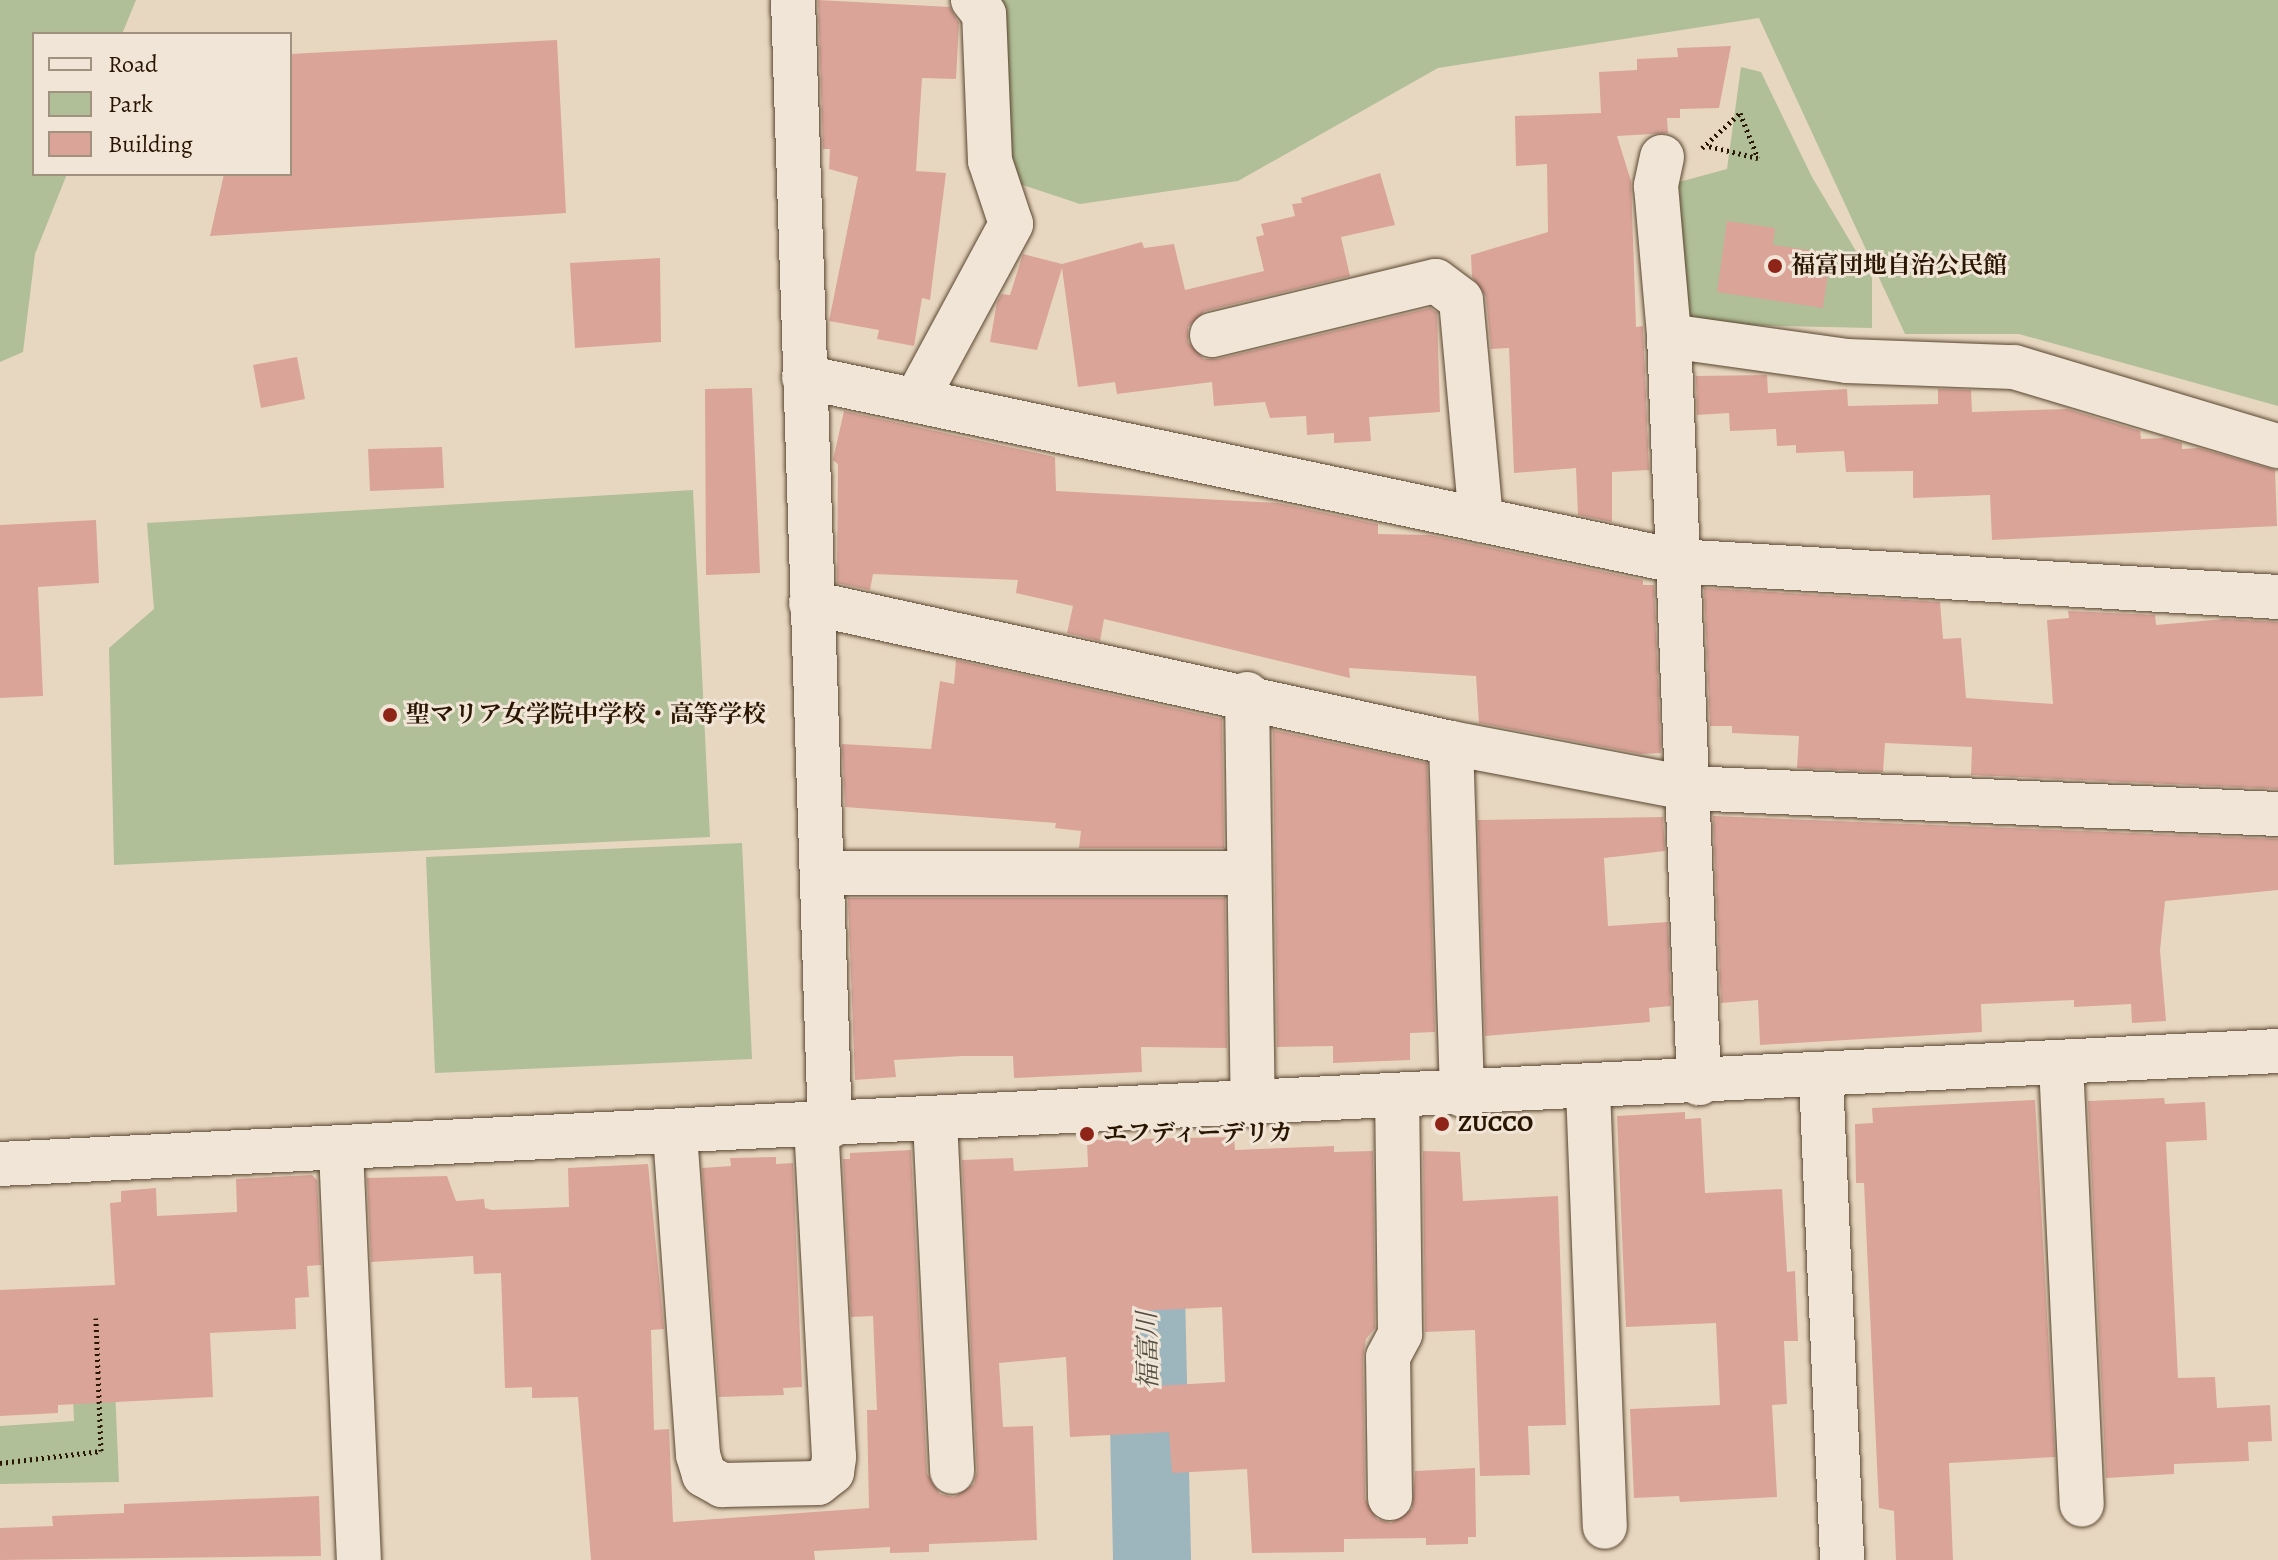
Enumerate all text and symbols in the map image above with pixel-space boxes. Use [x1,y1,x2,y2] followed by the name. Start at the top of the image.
[32,32,292,176] legend
[108,48,158,80] text: Road
[108,88,153,120] text: Park
[108,128,193,160] text: Building
[1791,252,2007,280] place label: 福富団地自治公民館
[1766,257,1784,275] marker: 福富団地自治公民館
[406,701,766,729] place label: 聖マリア女学院中学校・高等学校
[381,706,399,724] marker: 聖マリア女学院中学校・高等学校
[1458,1110,1533,1138] place label: ZUCCO
[1433,1115,1451,1133] marker: ZUCCO
[1103,1120,1295,1148] place label: エフディーデリカ
[1078,1125,1096,1143] marker: エフディーデリカ
[1132,1312,1164,1390] water label: 福富川

